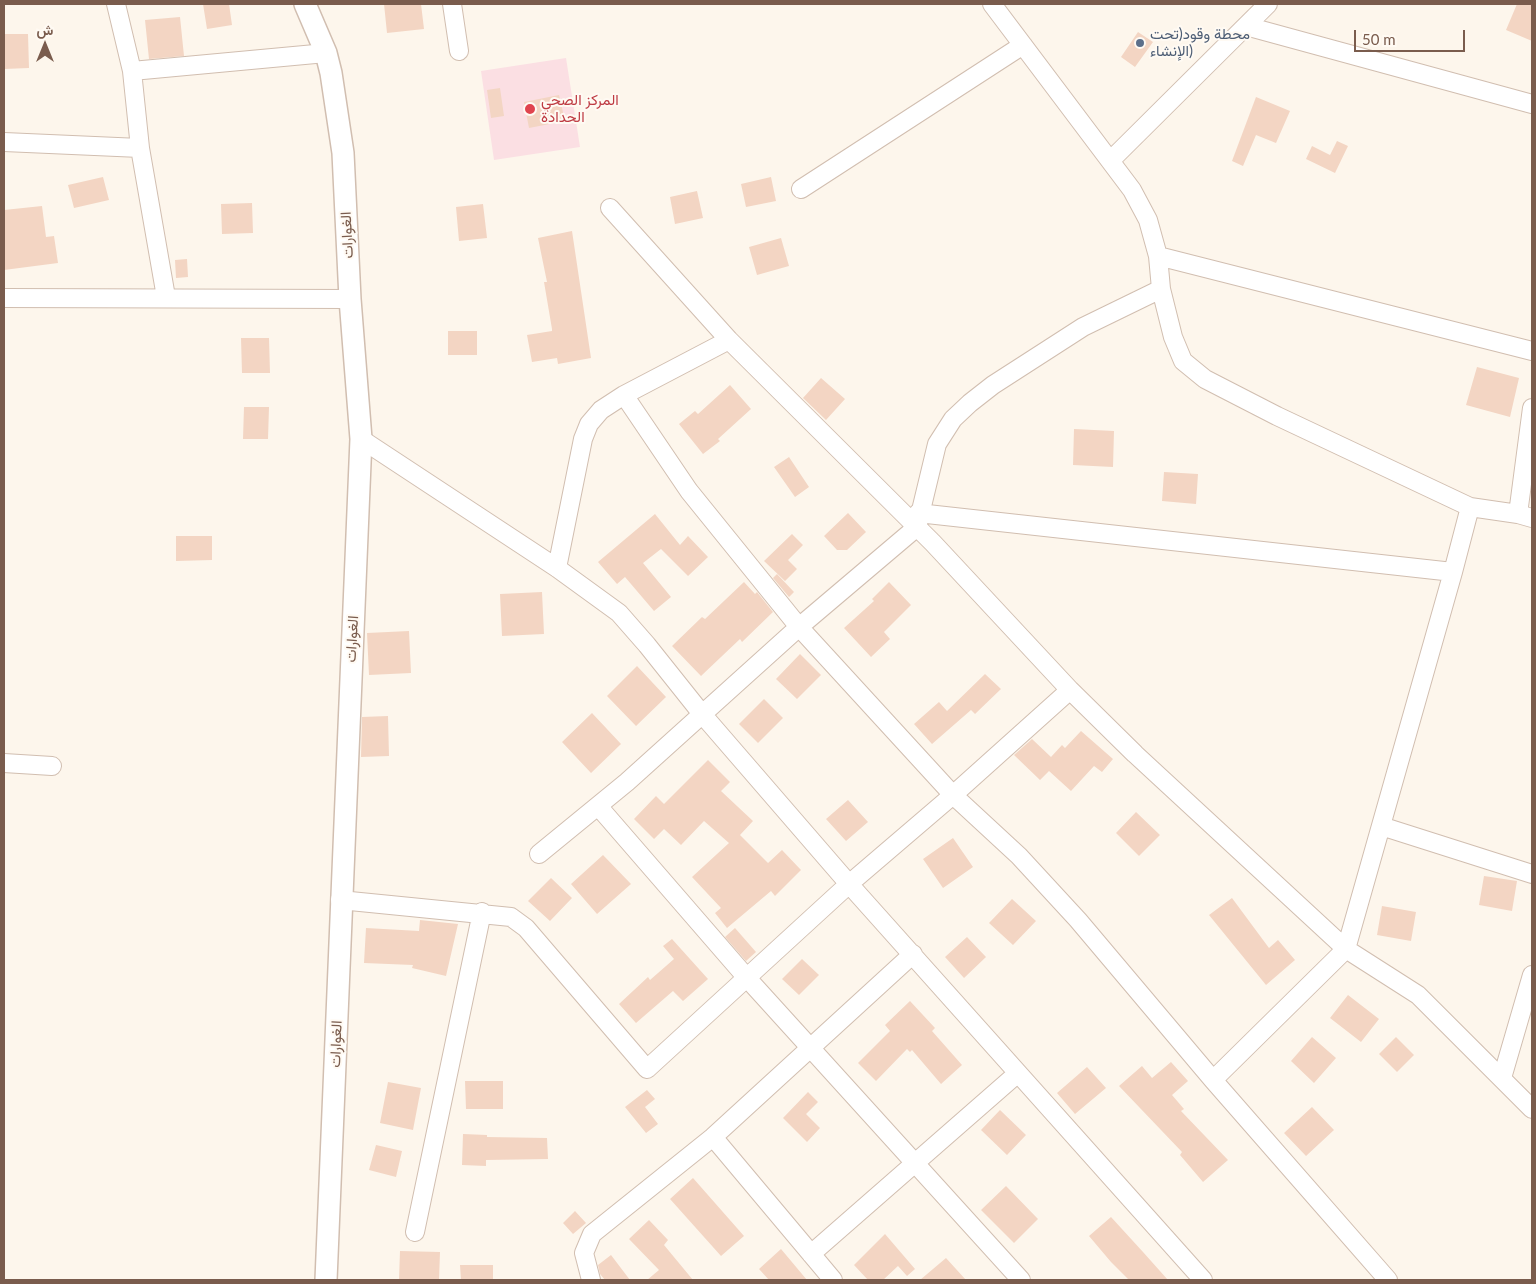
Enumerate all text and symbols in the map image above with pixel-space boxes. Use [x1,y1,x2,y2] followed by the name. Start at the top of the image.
[20,20,70,70] north arrow
[1356,20,1467,52] scale bar
[37,21,53,38] text: ش
[1150,25,1250,60] place label: محطة وقود(تحت الإنشاء)
[1362,30,1396,48] text: 50 m
[1134,37,1146,49] marker: محطة وقود(تحت الإنشاء)
[541,91,619,126] place label: المركز الصحي الحدادة
[523,102,537,116] marker: المركز الصحي الحدادة
[337,211,357,259] street label: الغوارات
[342,615,362,663] street label: الغوارات
[326,1020,346,1068] street label: الغوارات

